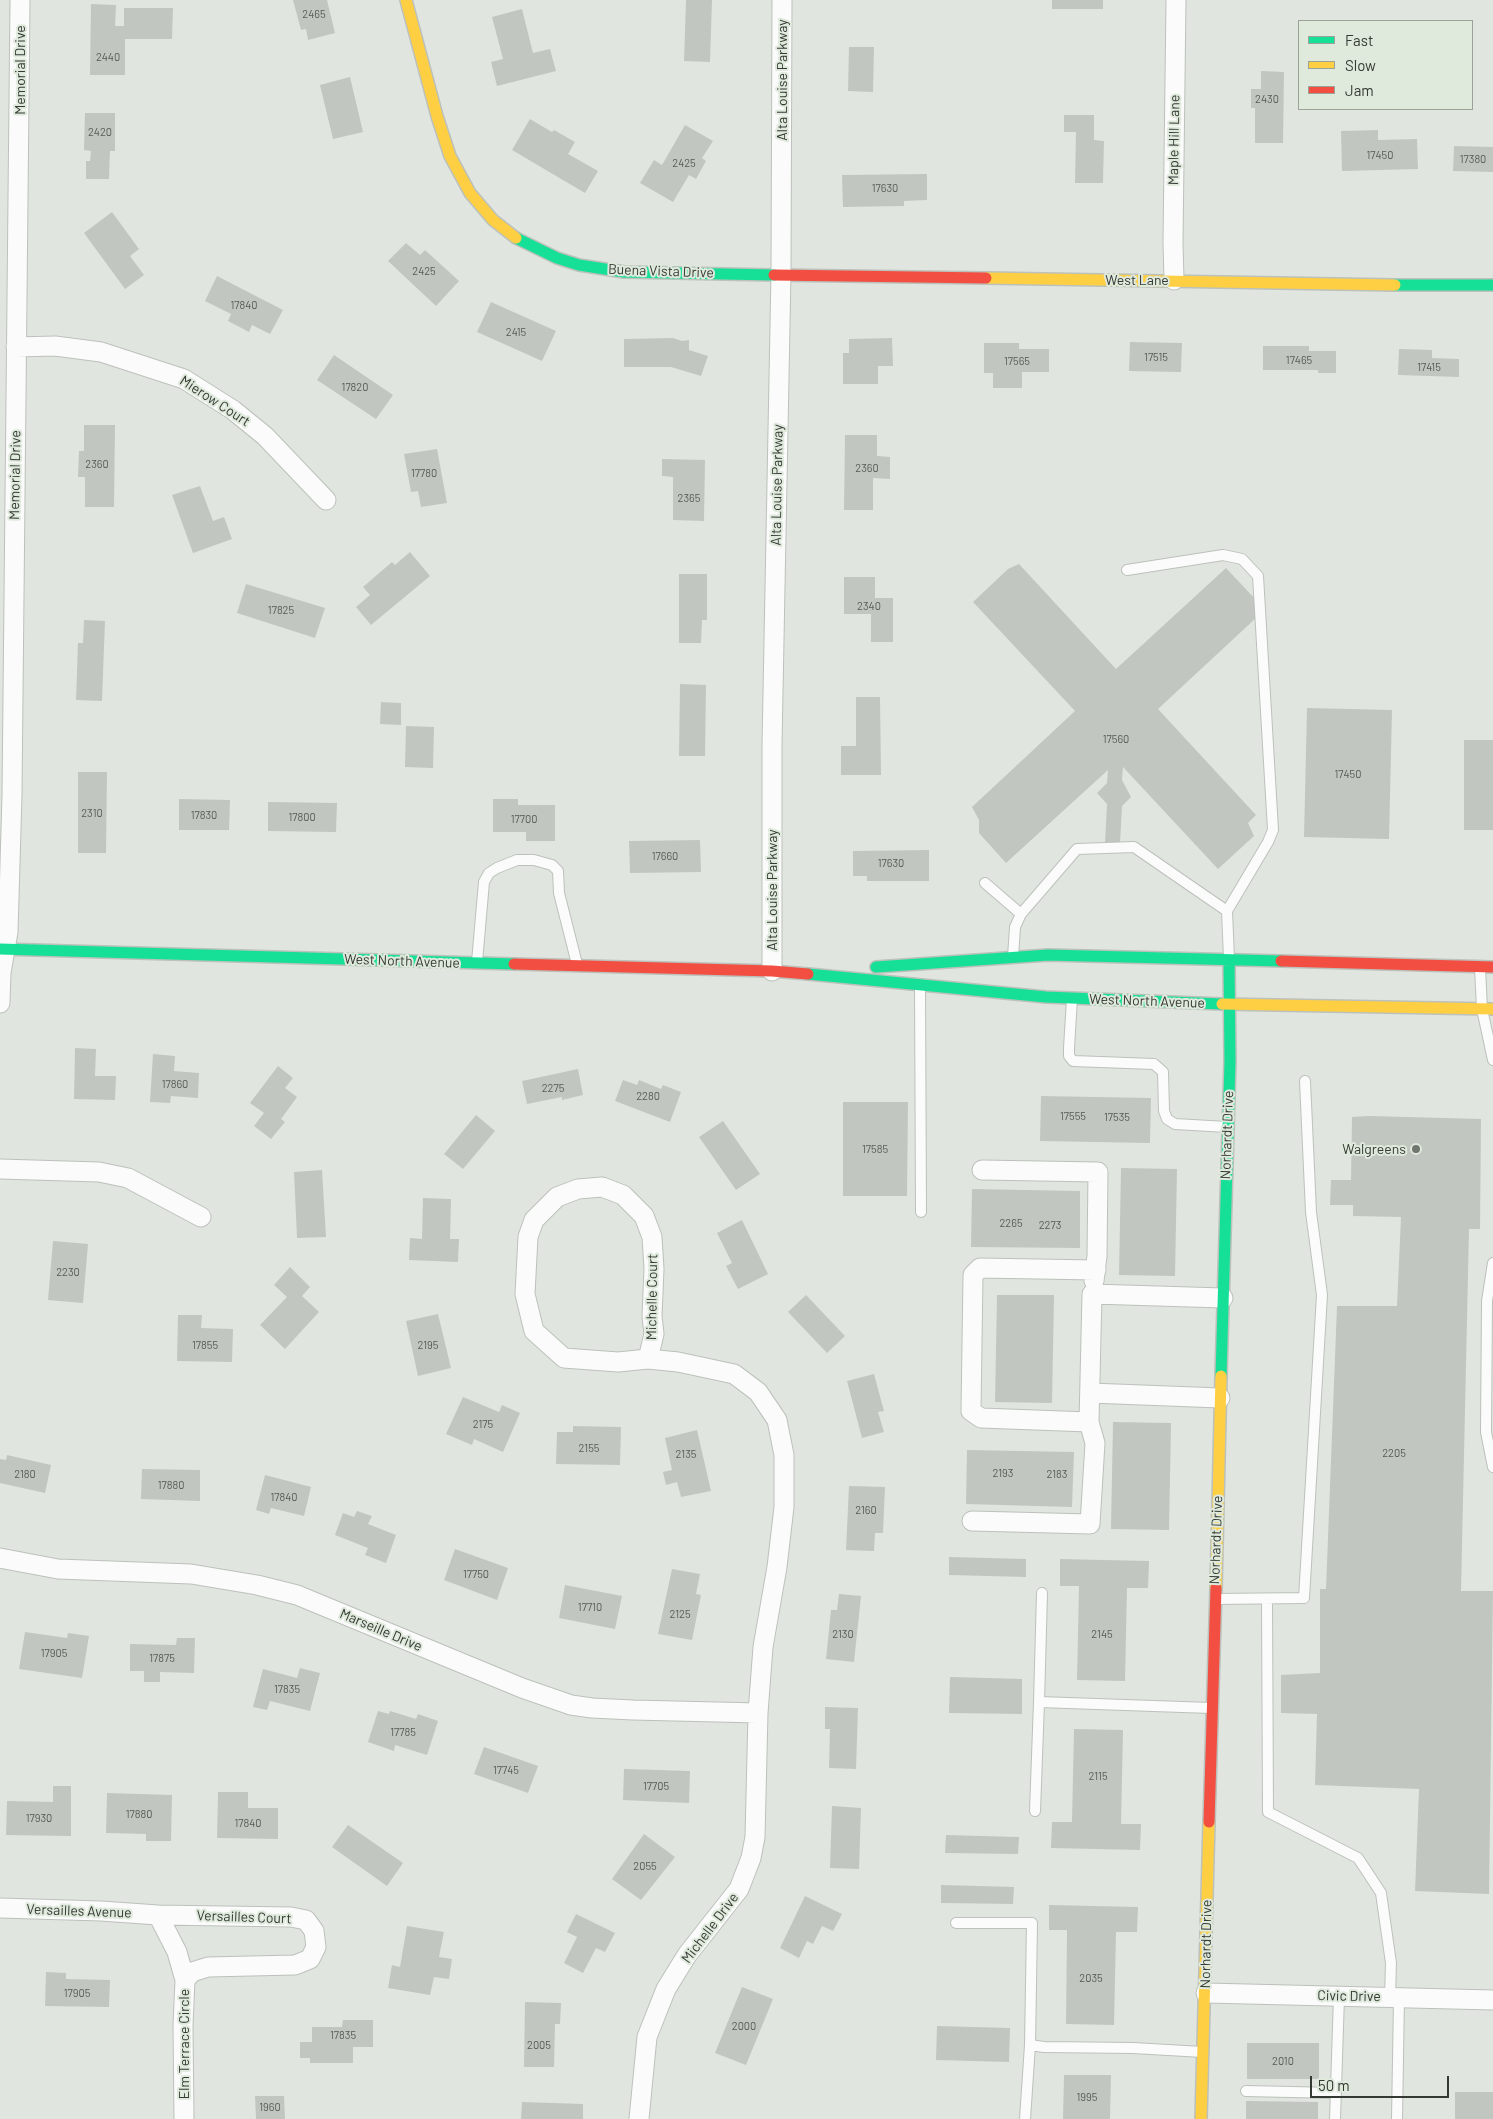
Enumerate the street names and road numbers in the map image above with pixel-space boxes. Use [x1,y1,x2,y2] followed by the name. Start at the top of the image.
[774,19,790,141] street label: Alta Louise Parkway
[12,25,28,115] street label: Memorial Drive
[1165,95,1183,185] street label: Maple Hill Lane
[608,261,714,281] street label: Buena Vista Drive
[1105,272,1169,288] street label: West Lane
[177,372,253,430] street label: Mierow Court
[768,424,786,546] street label: Alta Louise Parkway
[6,430,24,520] street label: Memorial Drive
[764,829,780,951] street label: Alta Louise Parkway
[344,951,460,971] street label: West North Avenue
[1089,991,1205,1011] street label: West North Avenue
[1217,1090,1237,1180] street label: Norhardt Drive
[643,1254,661,1340] street label: Michelle Court
[1206,1495,1226,1585] street label: Norhardt Drive
[337,1605,425,1655] street label: Marseille Drive
[678,1890,742,1966] street label: Michelle Drive
[1197,1900,1215,1988] street label: Norhardt Drive
[26,1901,132,1921] street label: Versailles Avenue
[196,1907,292,1927] street label: Versailles Court
[1317,1987,1381,2005] street label: Civic Drive
[176,1989,192,2099] street label: Elm Terrace Circle

